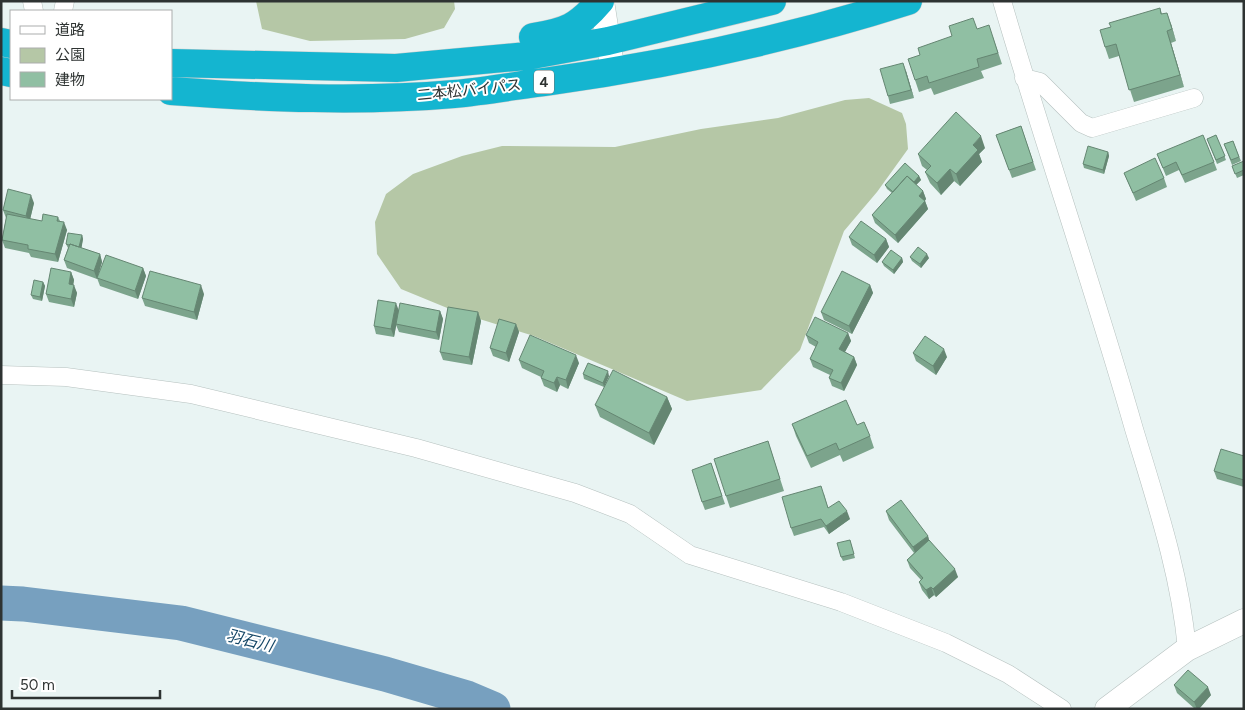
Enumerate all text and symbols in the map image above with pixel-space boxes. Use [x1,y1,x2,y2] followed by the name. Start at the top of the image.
[10,10,172,100] legend
[55,21,85,39] text: 道路
[55,46,85,64] text: 公園
[534,70,554,94] road number: 4
[55,71,85,89] text: 建物
[416,76,522,104] street label: 二本松バイパス
[224,625,277,656] water label: 羽石川
[12,668,160,700] scale bar
[20,676,55,694] text: 50 m

